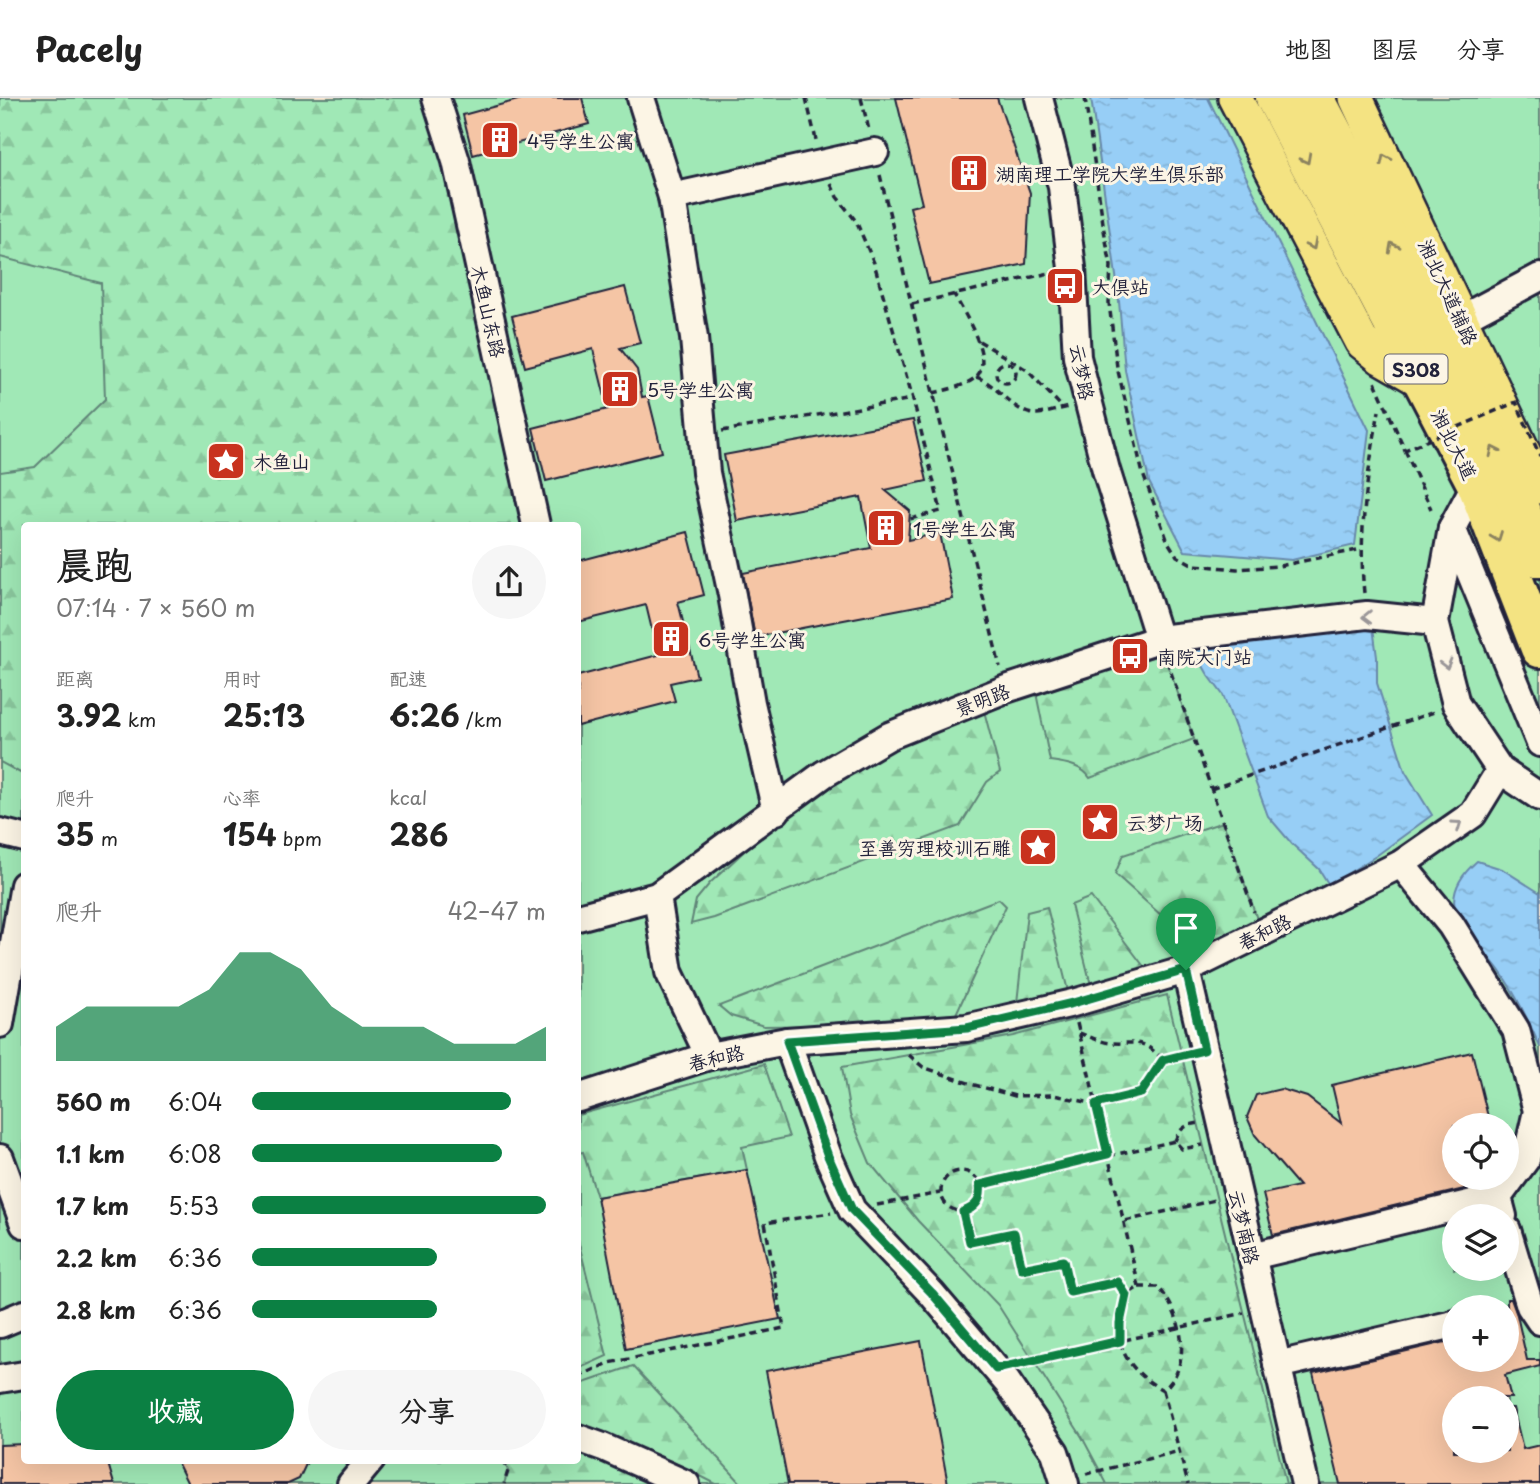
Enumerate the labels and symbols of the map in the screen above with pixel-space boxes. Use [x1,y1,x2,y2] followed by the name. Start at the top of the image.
[479,119,521,161] building icon: 4号学生公寓
[527,126,635,154] place label: 4号学生公寓
[1298,151,1312,164] one-way arrow
[948,152,990,194] building icon: 湖南理工学院大学生俱乐部
[1380,154,1394,166] one-way arrow
[996,159,1224,187] place label: 湖南理工学院大学生俱乐部
[1412,234,1486,350] street label: 湘北大道辅路
[1304,238,1318,250] one-way arrow
[1387,242,1401,254] one-way arrow
[465,262,513,360] street label: 木鱼山东路
[1044,265,1086,307] bus stop icon: 大俱站
[1092,272,1149,300] place label: 大俱站
[1064,341,1102,403] street label: 云梦路
[1384,354,1448,384] road number: S308
[599,368,641,410] building icon: 5号学生公寓
[647,375,754,403] place label: 5号学生公寓
[1425,404,1485,484] street label: 湘北大道
[205,440,247,482] place icon: 木鱼山
[1489,445,1503,458] one-way arrow
[253,447,310,475] place label: 木鱼山
[865,507,907,549] building icon: 1号学生公寓
[913,514,1017,542] place label: 1号学生公寓
[1488,530,1502,542] one-way arrow
[1361,609,1371,625] one-way arrow
[650,618,692,660] building icon: 6号学生公寓
[698,625,806,653] place label: 6号学生公寓
[1109,635,1151,677] bus stop icon: 南院大门站
[1157,642,1252,670] place label: 南院大门站
[1438,658,1452,670] one-way arrow
[950,676,1014,722] street label: 景明路
[1079,801,1121,843] place icon: 云梦广场
[1127,808,1203,836] place label: 云梦广场
[1449,821,1462,833] one-way arrow
[1017,826,1059,868] place icon: 至善穷理校训石雕
[859,833,1011,861] place label: 至善穷理校训石雕
[1156,898,1216,970] pin
[1232,906,1296,956] street label: 春和路
[685,1037,747,1077] street label: 春和路
[1223,1187,1267,1267] street label: 云梦南路

